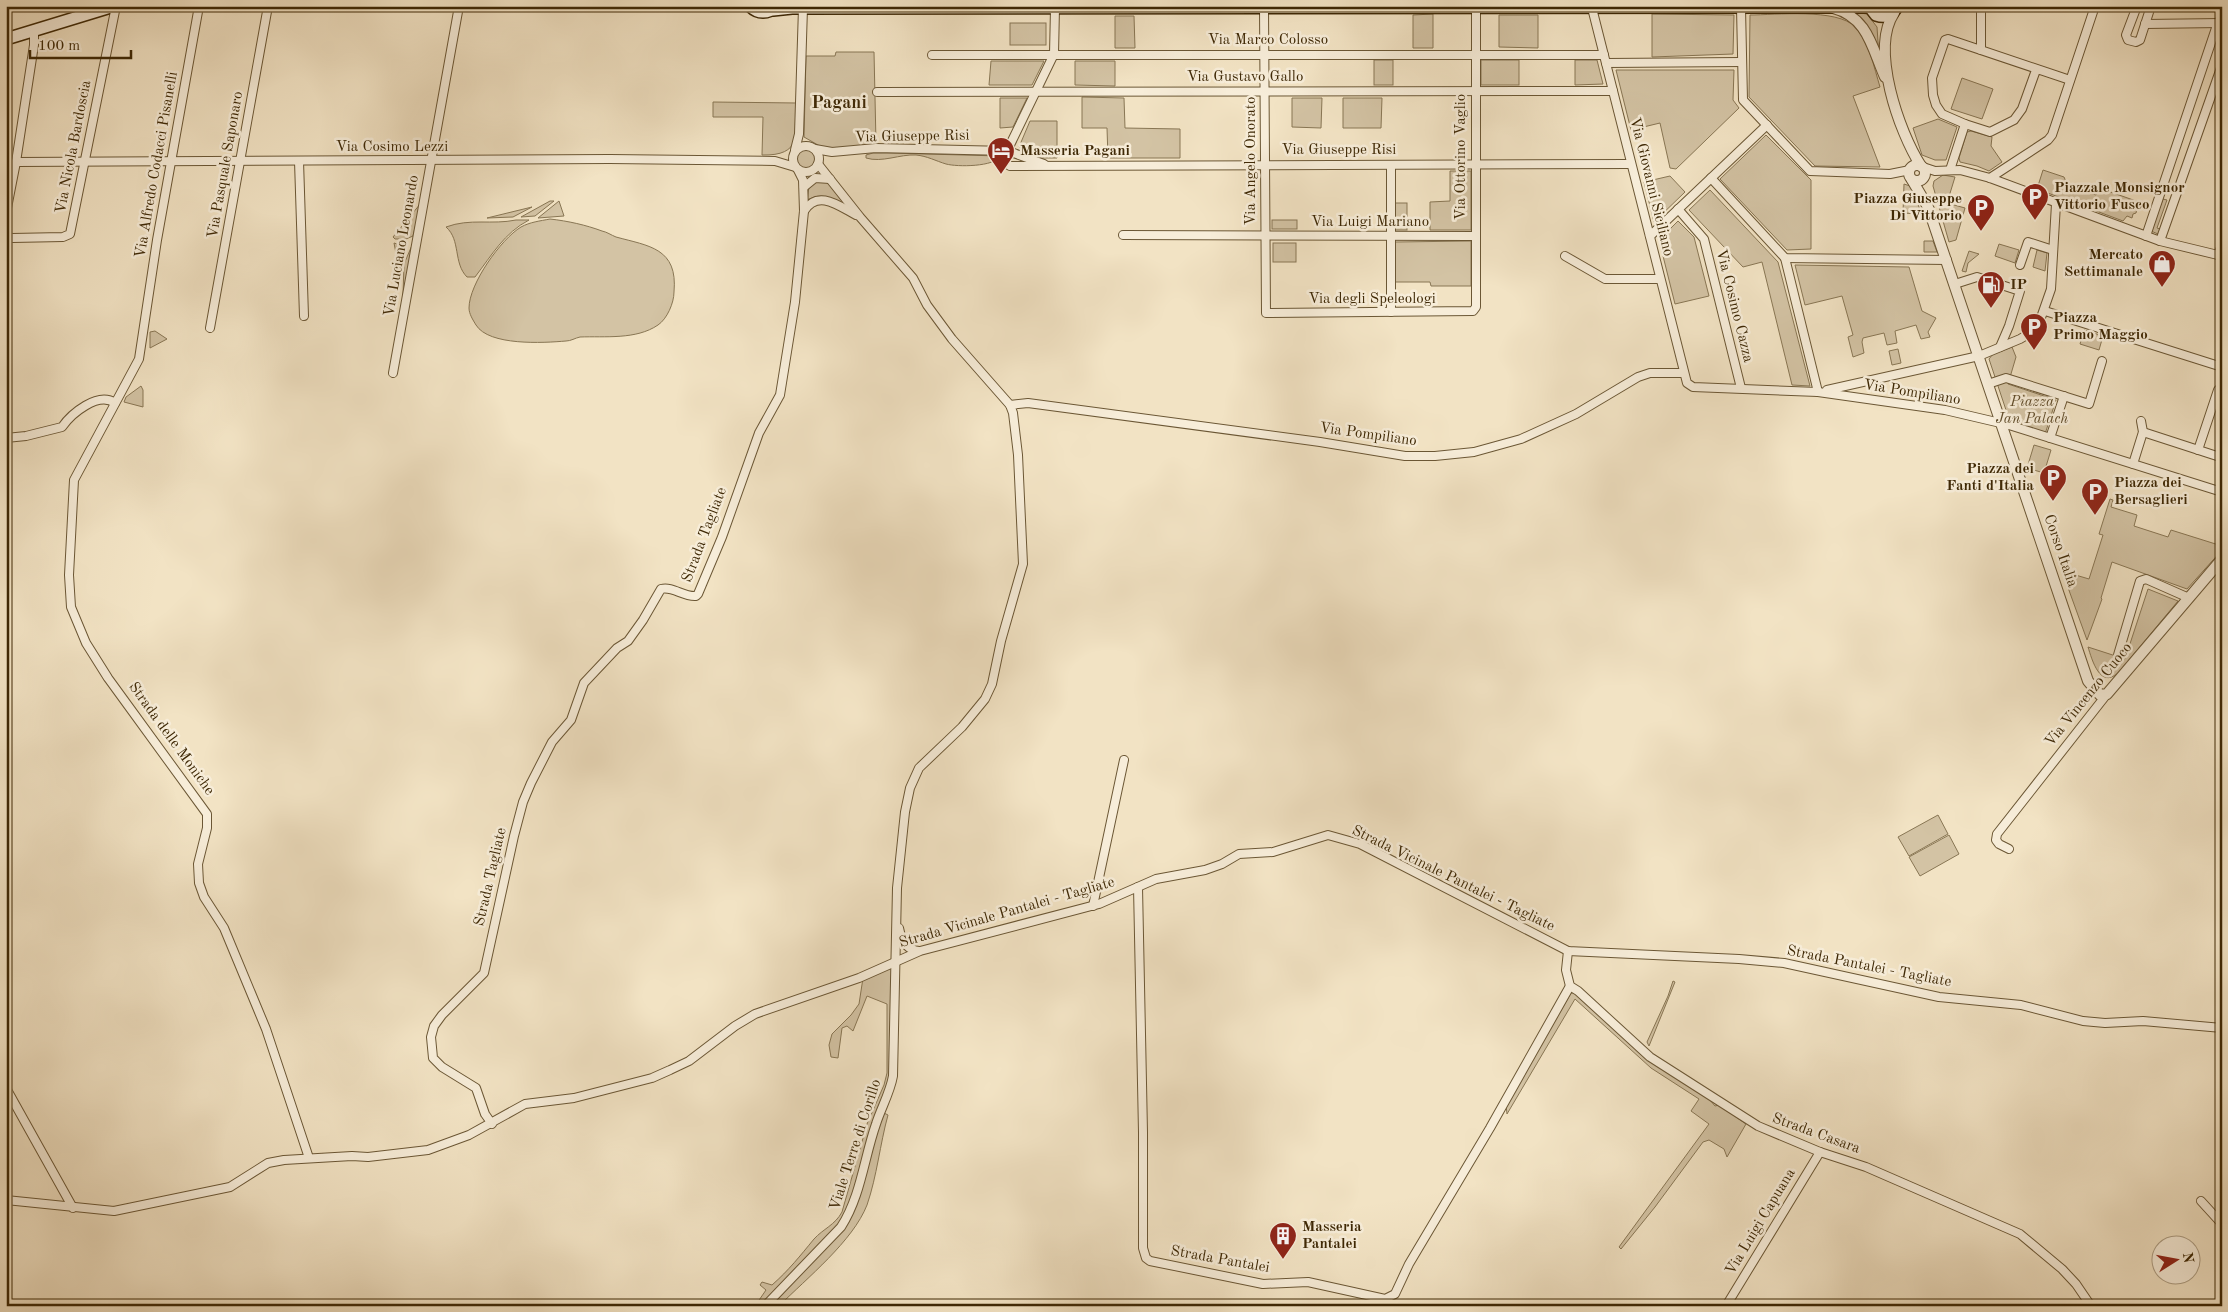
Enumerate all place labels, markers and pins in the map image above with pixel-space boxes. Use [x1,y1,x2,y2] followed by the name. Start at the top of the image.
[986,136,1016,175] hotel icon: Masseria Pagani
[1020,144,1130,159] place label: Masseria Pagani
[2054,181,2185,213] place label: Piazzale Monsignor Vittorio Fusco
[2020,182,2050,221] parking icon: Piazzale Monsignor Vittorio Fusco
[1853,192,1962,224] place label: Piazza Giuseppe Di Vittorio
[1966,193,1996,232] parking icon: Piazza Giuseppe Di Vittorio
[2064,248,2143,280] place label: Mercato Settimanale
[2147,249,2177,288] shop icon: Mercato Settimanale
[1976,270,2006,309] fuel station icon: IP
[2010,278,2027,293] place label: IP
[2053,311,2148,343] place label: Piazza Primo Maggio
[2019,312,2049,351] parking icon: Piazza Primo Maggio
[1946,462,2034,494] place label: Piazza dei Fanti d'Italia
[2038,463,2068,502] parking icon: Piazza dei Fanti d'Italia
[2114,476,2188,508] place label: Piazza dei Bersaglieri
[2080,477,2110,516] parking icon: Piazza dei Bersaglieri
[1302,1220,1362,1252] place label: Masseria Pantalei
[1268,1221,1298,1260] building icon: Masseria Pantalei

